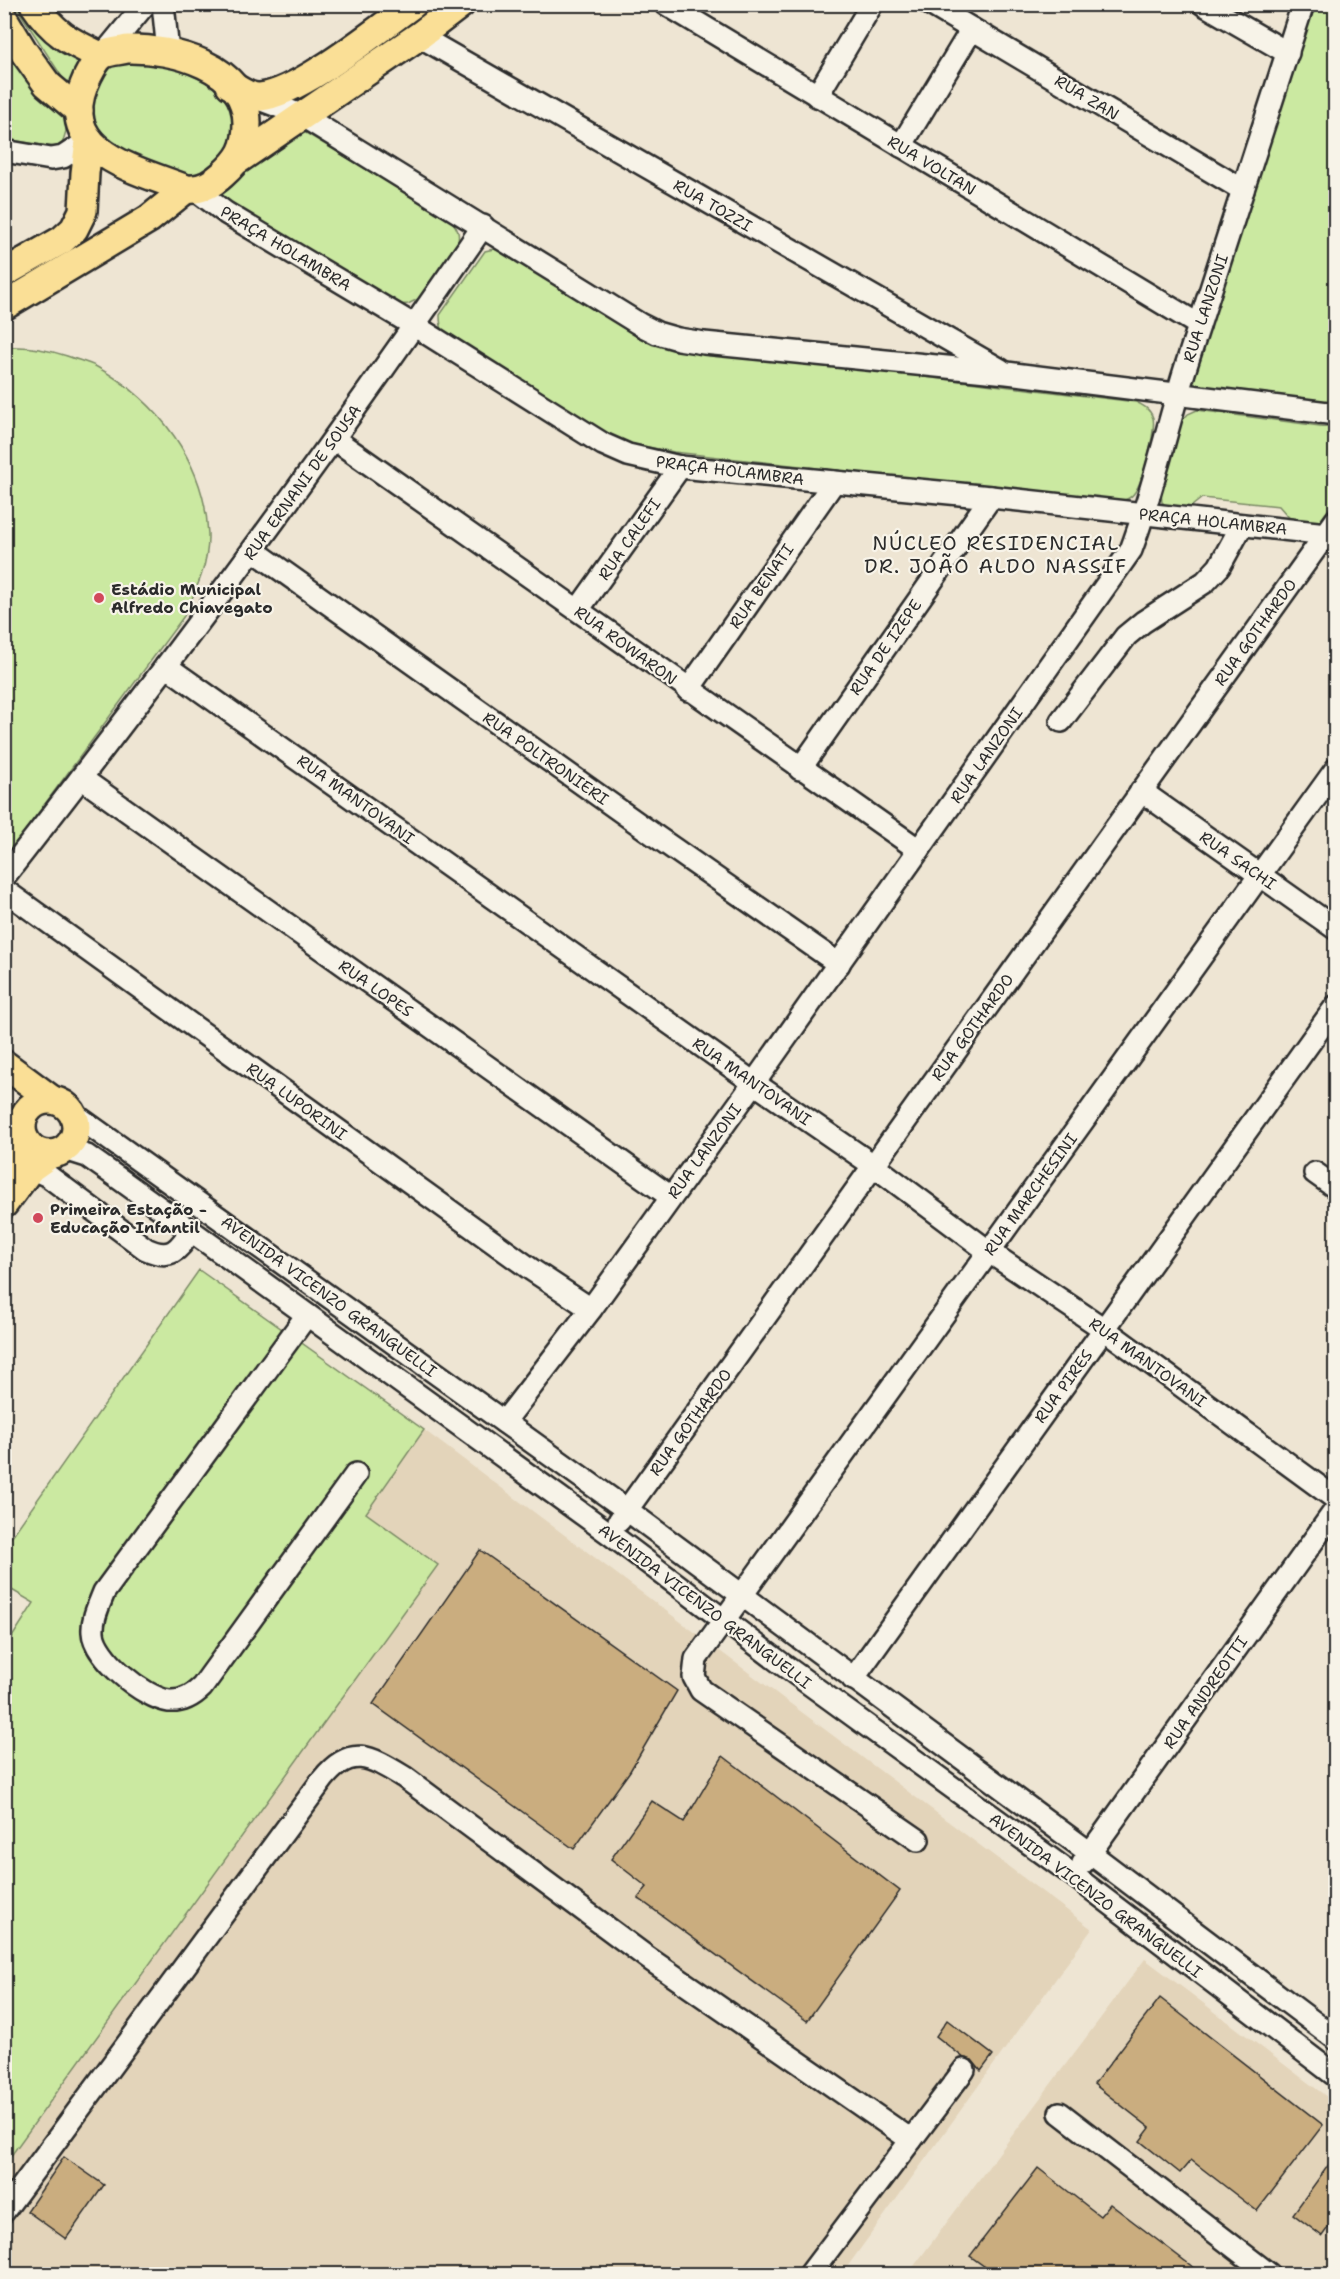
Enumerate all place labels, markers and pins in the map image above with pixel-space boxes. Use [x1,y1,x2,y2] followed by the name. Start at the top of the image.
[111,579,273,618] place label: Estádio Municipal Alfredo Chiavegato
[92,591,106,605] marker: Estádio Municipal Alfredo Chiavegato
[50,1199,207,1238] place label: Primeira Estação - Educação Infantil
[31,1211,45,1225] marker: Primeira Estação - Educação Infantil

